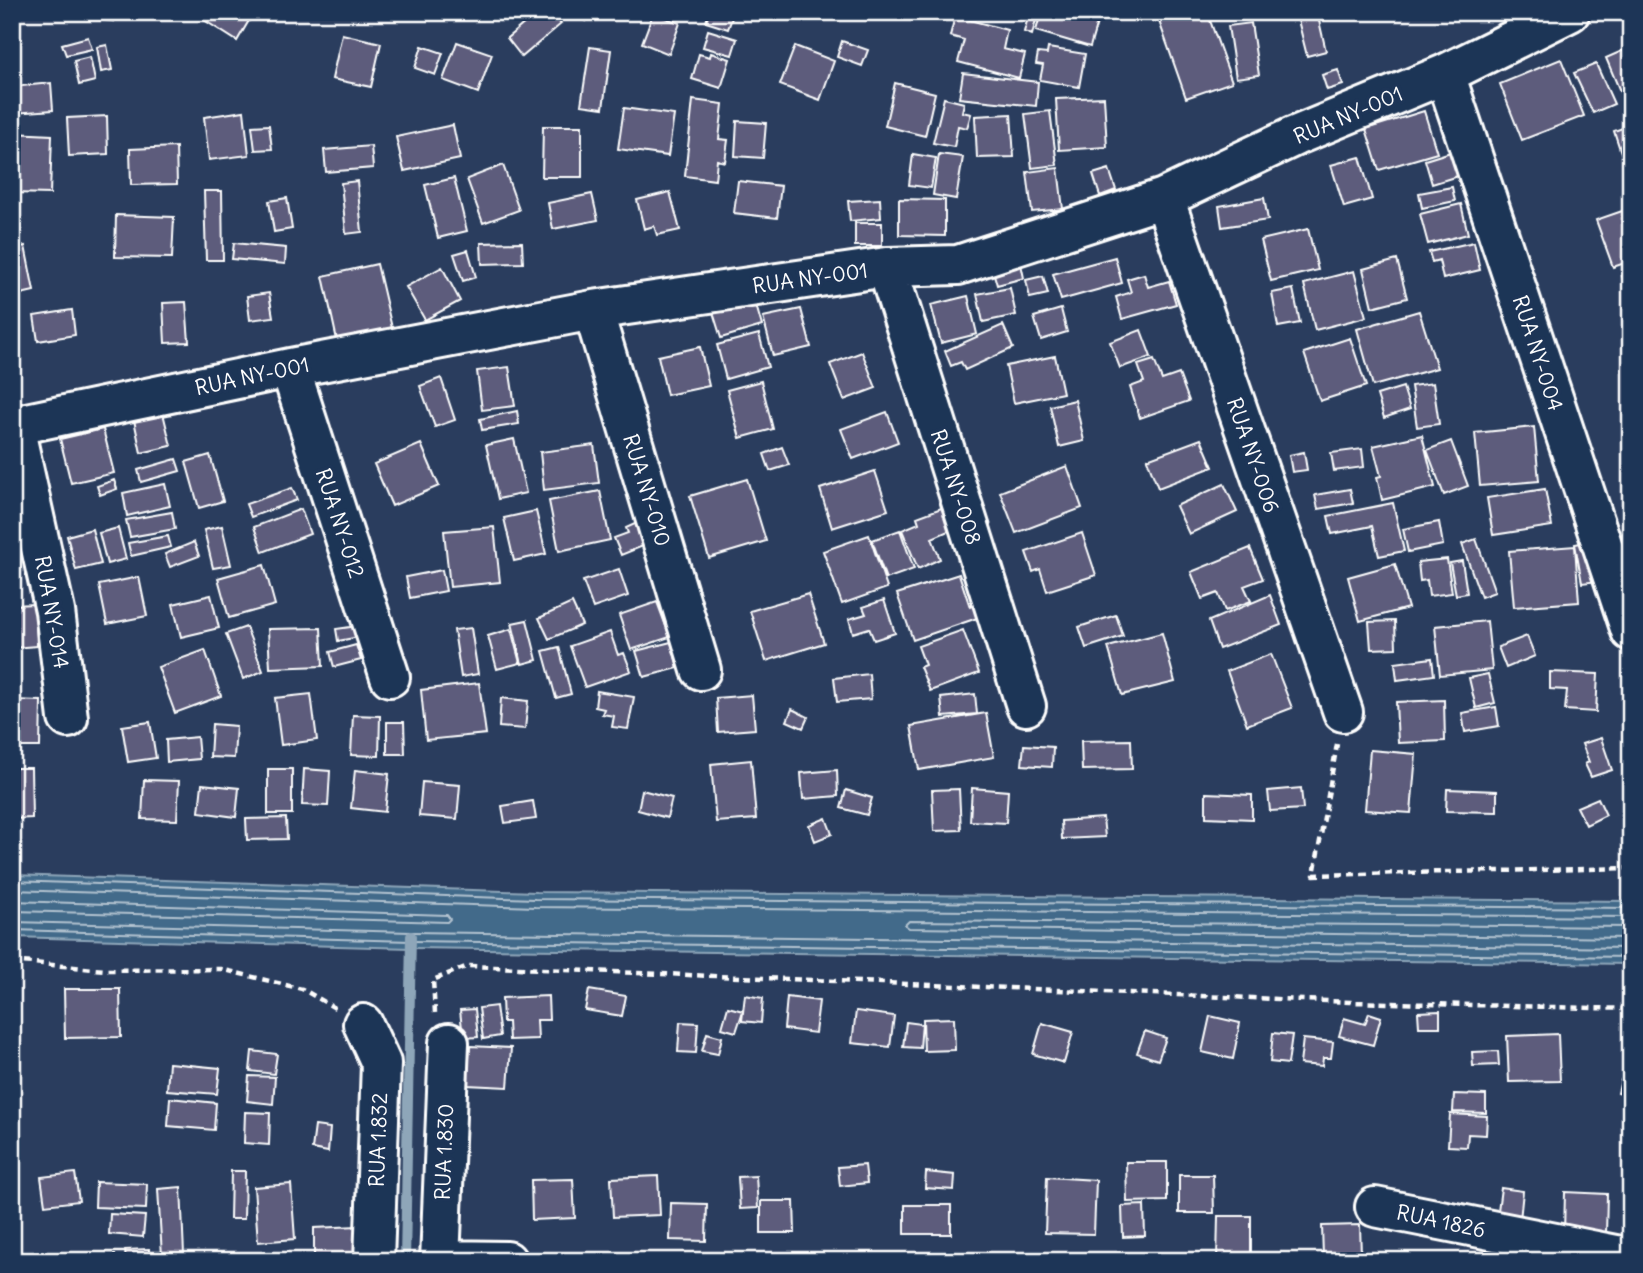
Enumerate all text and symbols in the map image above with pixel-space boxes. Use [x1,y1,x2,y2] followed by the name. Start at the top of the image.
[1289,80,1407,150] street label: RUA NY-001
[751,257,869,299] street label: RUA NY-001
[1507,292,1569,414] street label: RUA NY-004
[192,351,312,401] street label: RUA NY-001
[1221,394,1285,516] street label: RUA NY-006
[925,426,987,548] street label: RUA NY-008
[617,430,677,550] street label: RUA NY-010
[310,465,370,581] street label: RUA NY-012
[29,553,75,671] street label: RUA NY-014
[363,1092,393,1188] street label: RUA 1.832
[429,1103,459,1201] street label: RUA 1.830
[1394,1198,1488,1244] street label: RUA 1826

